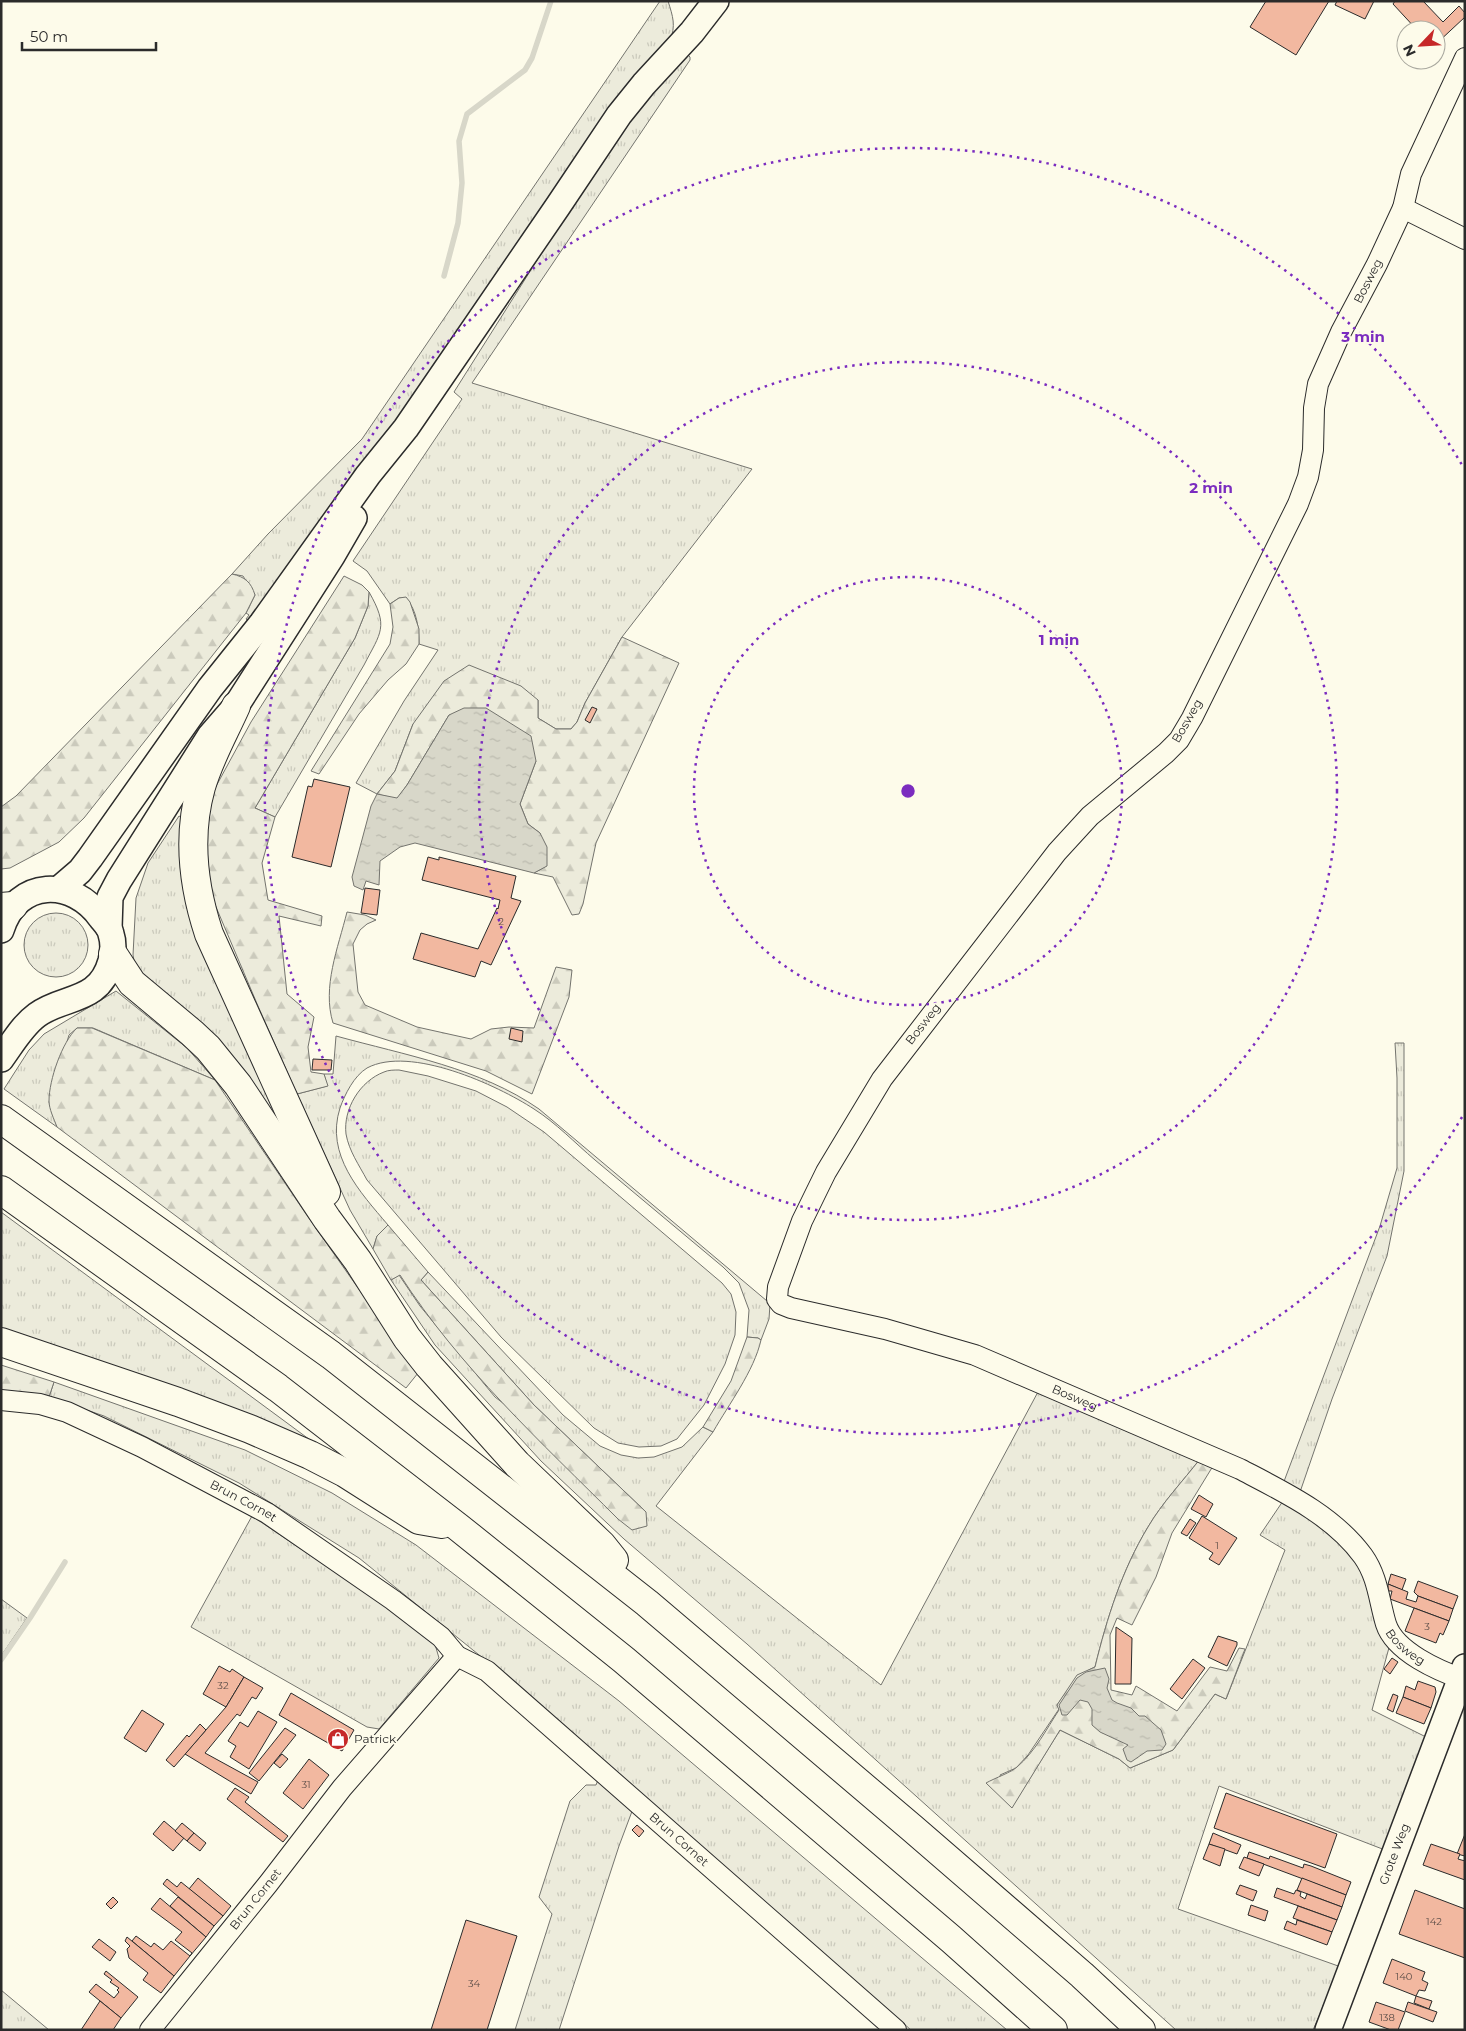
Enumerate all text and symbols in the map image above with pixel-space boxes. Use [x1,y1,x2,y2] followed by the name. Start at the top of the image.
[22,20,156,52] scale bar
[1396,20,1446,70] north arrow
[30,27,68,46] text: 50 m
[1399,42,1420,59] text: N
[1350,256,1385,306] street label: Bosweg
[1340,327,1385,346] text: 3 min
[1189,478,1233,497] text: 2 min
[1039,630,1079,649] text: 1 min
[1168,696,1205,745] street label: Bosweg
[899,782,917,800] centre of rings
[498,915,504,928] house number: 2
[902,1000,943,1047] street label: Bosweg
[1050,1381,1100,1414] street label: Bosweg
[208,1476,280,1525] street label: Brun Cornet
[1215,1539,1219,1552] house number: 1
[1424,1620,1430,1633] house number: 3
[1383,1626,1428,1668] street label: Bosweg
[217,1679,229,1692] house number: 32
[326,1727,350,1751] shop icon: Patrick
[354,1731,397,1746] place label: Patrick
[301,1778,311,1791] house number: 31
[647,1809,712,1869] street label: Brun Cornet
[1375,1821,1412,1887] street label: Grote Weg
[226,1865,284,1933] street label: Brun Cornet
[1426,1915,1442,1928] house number: 142
[1396,1970,1413,1983] house number: 140
[468,1977,481,1990] house number: 34
[1379,2011,1395,2024] house number: 138

